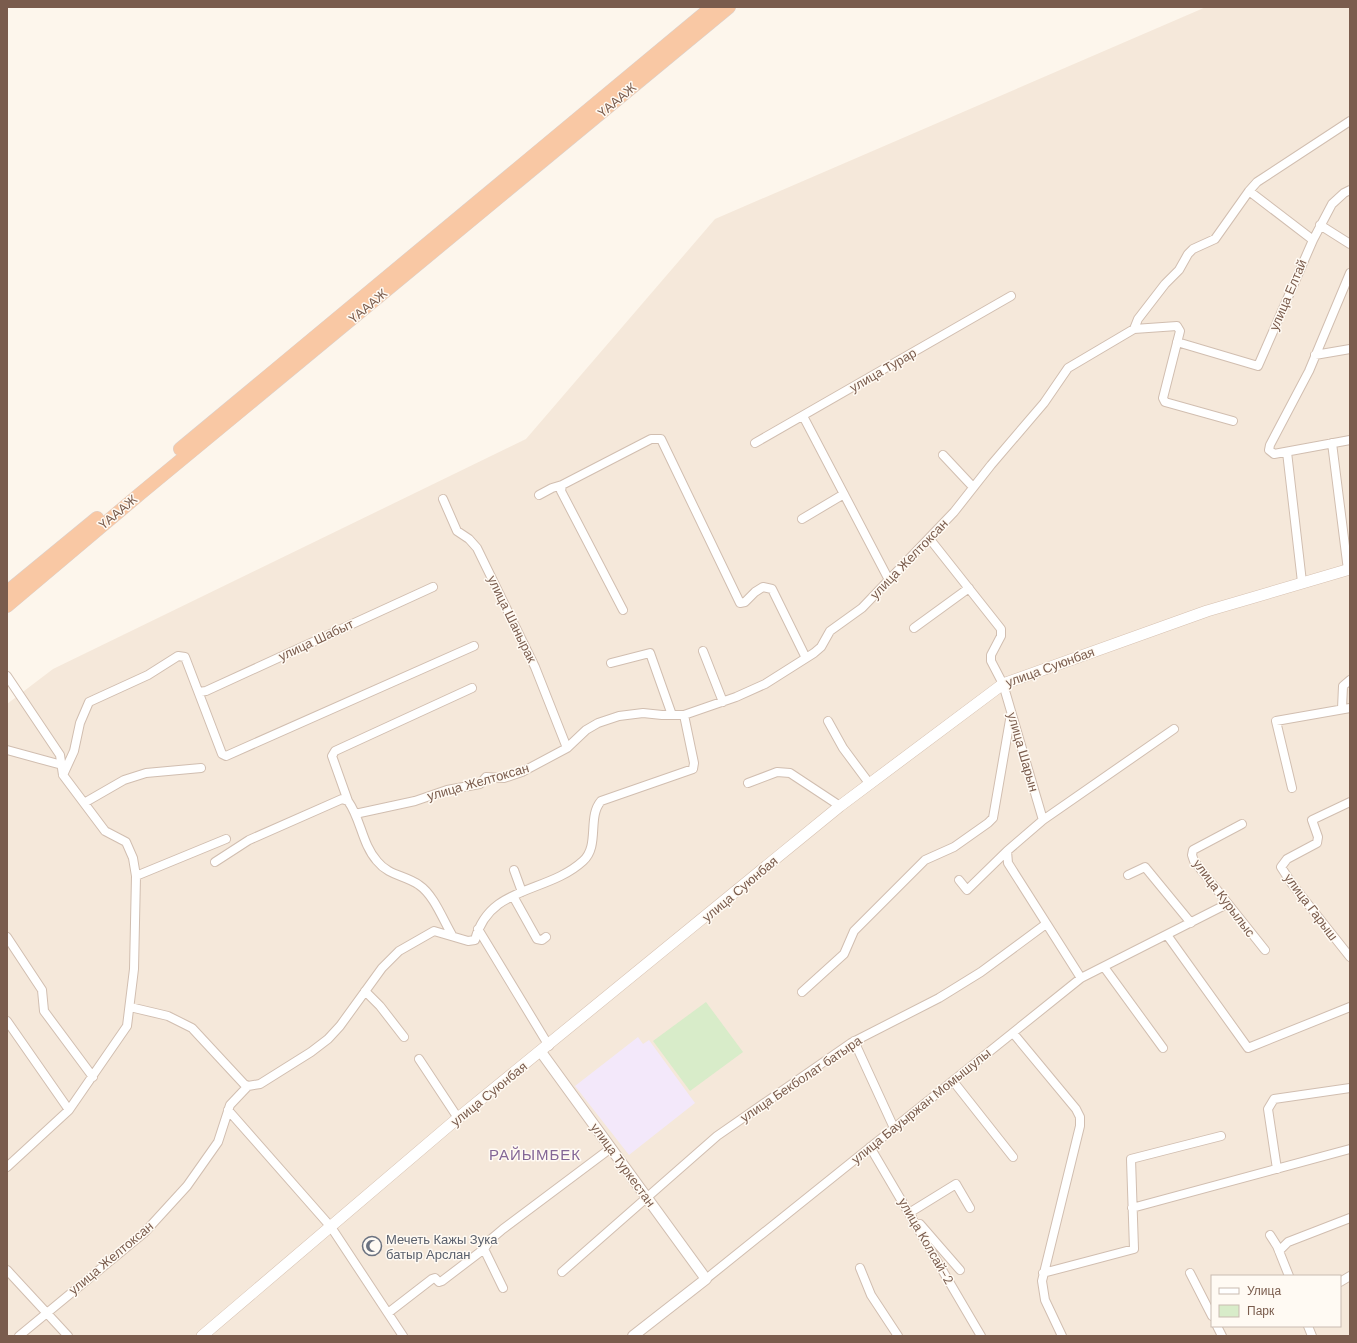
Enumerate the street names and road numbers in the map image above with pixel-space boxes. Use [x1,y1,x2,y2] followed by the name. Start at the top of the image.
[594,79,640,121] street label: ҮАААЖ
[1265,257,1311,333] street label: улица Елтай
[345,285,391,327] street label: ҮАААЖ
[847,344,919,396] street label: улица Турар
[95,491,141,533] street label: ҮАААЖ
[866,515,952,603] street label: улица Желтоксан
[484,573,541,666] street label: улица Шанырак
[276,615,356,665] street label: улица Шабыт
[1003,643,1097,691] street label: улица Суюнбая
[1004,710,1042,794] street label: улица Шарын
[425,759,531,805] street label: улица Желтоксан
[699,852,781,926] street label: улица Суюнбая
[1189,856,1259,941] street label: улица Курылыс
[1280,870,1342,944] street label: улица Гарыш
[737,1032,866,1126] street label: улица Бекболат батыра
[848,1044,994,1168] street label: улица Бауыржан Момышулы
[447,1058,531,1130] street label: улица Суюнбая
[587,1120,659,1210] street label: улица Туркестан
[894,1195,958,1287] street label: улица Колсай-2
[65,1218,157,1298] street label: улица Желтоксан

